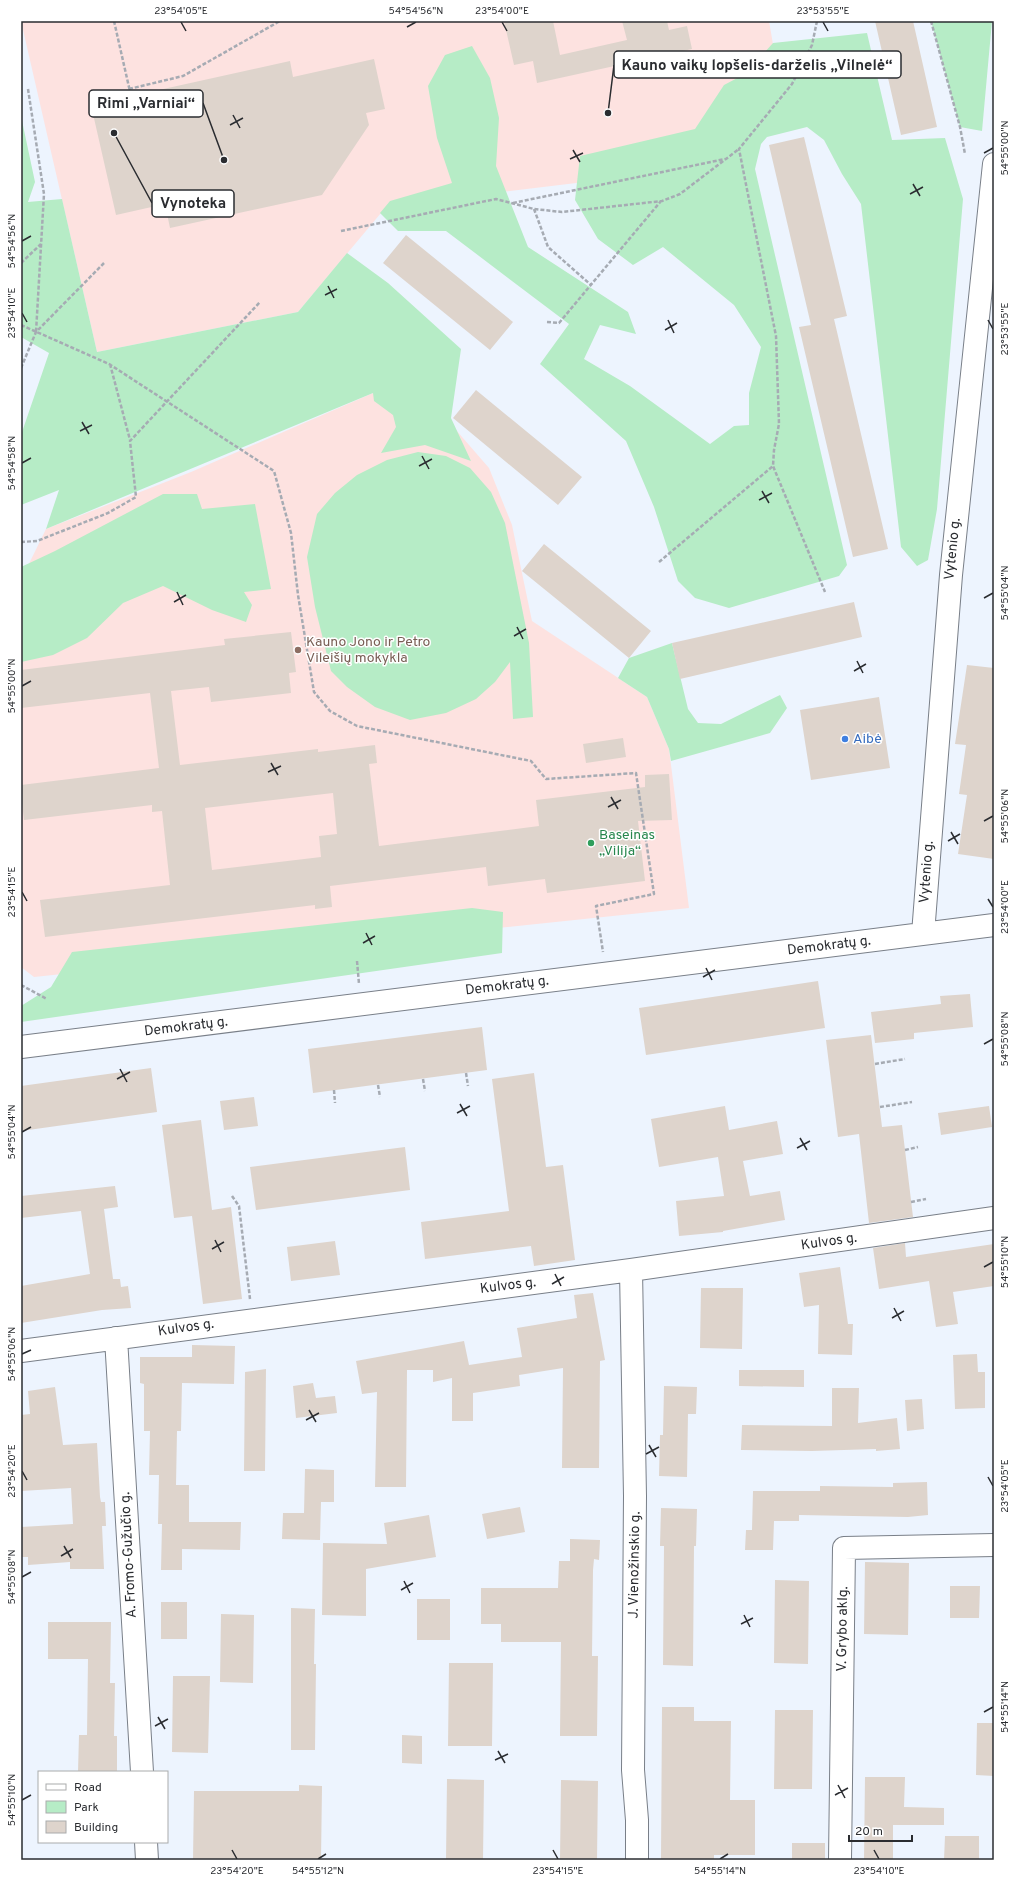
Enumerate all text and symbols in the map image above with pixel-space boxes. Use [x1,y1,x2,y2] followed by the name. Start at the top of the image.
[154,5,208,18] text: 23°54'05"E
[389,5,443,18] text: 54°54'56"N
[475,5,529,18] text: 23°54'00"E
[796,5,850,18] text: 23°53'55"E
[614,51,901,78] callout: Kauno vaikų lopšelis-darželis „Vilnelė“
[622,57,892,76] text: Kauno vaikų lopšelis-darželis „Vilnelė“
[89,90,203,117] callout: Rimi „Varniai“
[97,95,195,114] text: Rimi „Varniai“
[999,120,1012,176] text: 54°55'00"N
[152,190,234,217] callout: Vynoteka
[160,195,226,214] text: Vynoteka
[6,214,19,268] text: 54°54'56"N
[6,287,19,339] text: 23°54'10"E
[999,302,1012,356] text: 23°53'55"E
[6,436,19,490] text: 54°54'58"N
[941,517,965,581] street label: Vytenio g.
[999,565,1012,621] text: 54°55'04"N
[306,634,431,667] place label: Kauno Jono ir Petro Vileišių mokykla
[293,645,303,655] marker: Kauno Jono ir Petro Vileišių mokykla
[6,658,19,714] text: 54°55'00"N
[853,731,882,748] place label: Aibė
[840,734,850,744] marker: Aibė
[999,789,1012,843] text: 54°55'06"N
[599,827,655,860] place label: Baseinas „Vilija“
[586,838,596,848] marker: Baseinas „Vilija“
[916,840,938,904] street label: Vytenio g.
[6,867,19,917] text: 23°54'15"E
[999,880,1012,934] text: 23°54'00"E
[786,932,872,960] street label: Demokratų g.
[464,972,550,1000] street label: Demokratų g.
[999,1012,1012,1066] text: 54°55'08"N
[143,1013,229,1041] street label: Demokratų g.
[6,1104,19,1160] text: 54°55'04"N
[800,1230,858,1254] street label: Kulvos g.
[999,1236,1012,1288] text: 54°55'10"N
[479,1274,537,1298] street label: Kulvos g.
[157,1316,215,1340] street label: Kulvos g.
[6,1327,19,1381] text: 54°55'06"N
[6,1444,19,1498] text: 23°54'20"E
[999,1459,1012,1513] text: 23°54'05"E
[117,1491,141,1619] street label: A. Fromo-Gužučio g.
[626,1511,644,1619] street label: J. Vienožinskio g.
[6,1550,19,1604] text: 54°55'08"N
[834,1586,852,1672] street label: V. Grybo aklg.
[999,1681,1012,1733] text: 54°55'14"N
[38,1771,168,1843] legend
[6,1774,19,1826] text: 54°55'10"N
[74,1780,102,1796] text: Road
[74,1800,99,1816] text: Park
[849,1817,912,1843] scale bar
[74,1820,118,1836] text: Building
[855,1824,883,1840] text: 20 m
[210,1865,264,1878] text: 23°54'20"E
[292,1865,344,1878] text: 54°55'12"N
[533,1865,583,1878] text: 23°54'15"E
[694,1865,746,1878] text: 54°55'14"N
[853,1865,905,1878] text: 23°54'10"E

